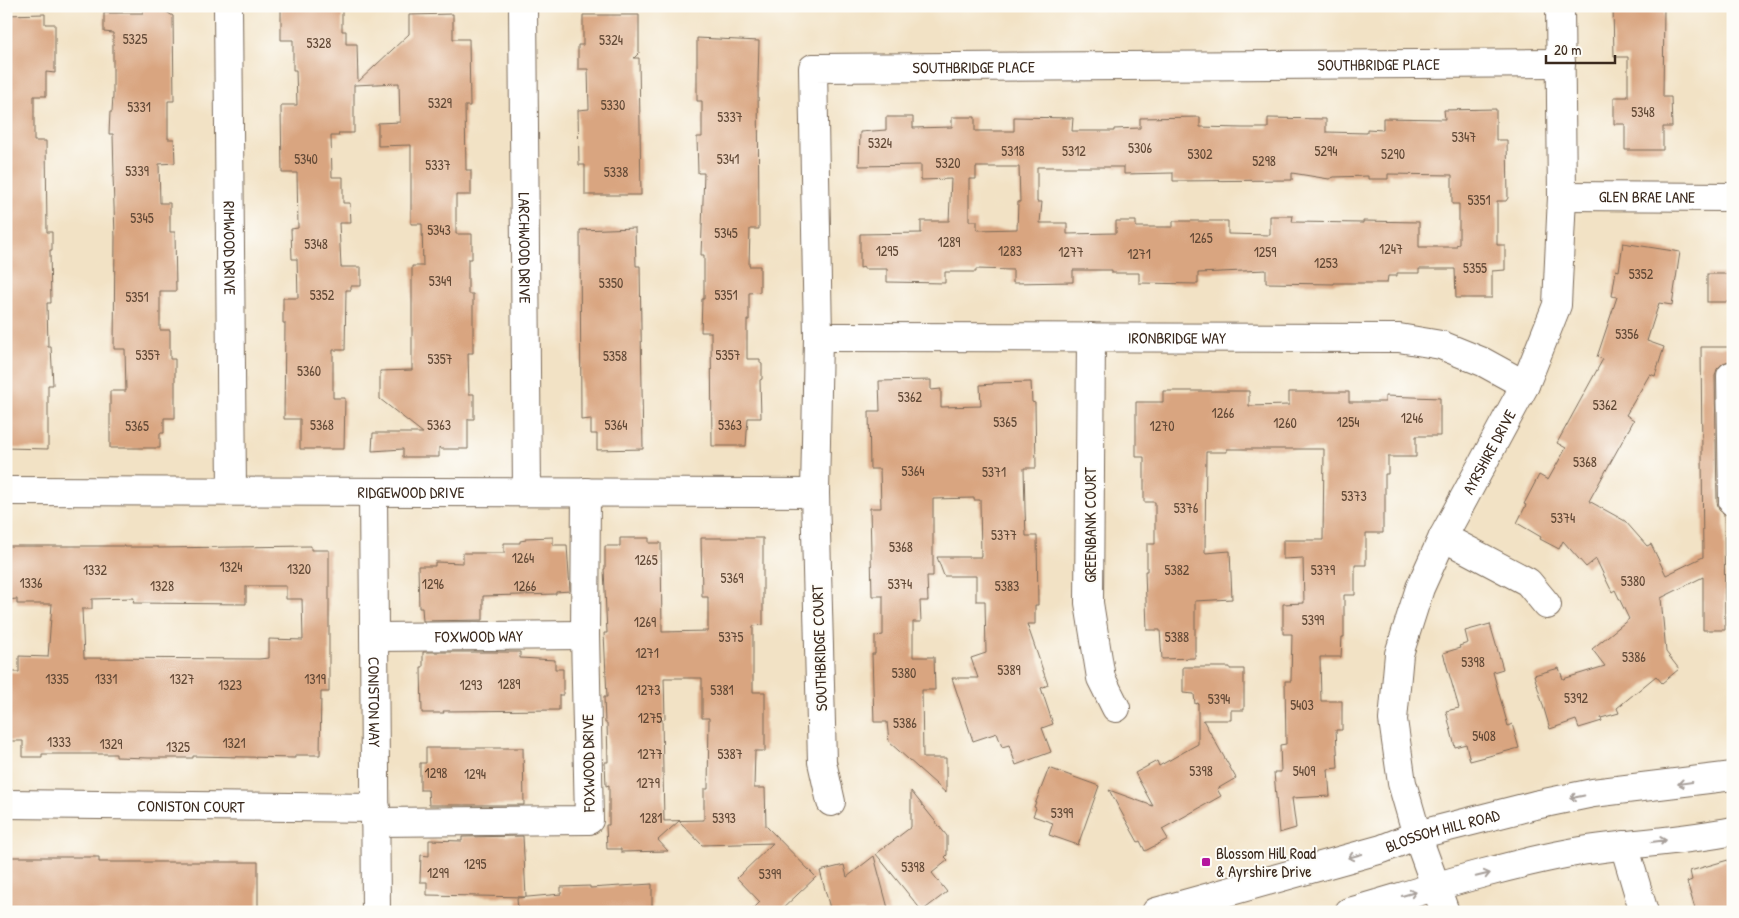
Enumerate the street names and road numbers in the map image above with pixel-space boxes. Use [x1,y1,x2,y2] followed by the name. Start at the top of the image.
[1317,53,1440,76] street label: SOUTHBRIDGE PLACE
[912,56,1035,78] street label: SOUTHBRIDGE PLACE
[1599,185,1695,208] street label: GLEN BRAE LANE
[514,192,536,304] street label: LARCHWOOD DRIVE
[219,201,241,295] street label: RIMWOOD DRIVE
[1128,327,1226,349] street label: IRONBRIDGE WAY
[1457,405,1521,498] street label: AYRSHIRE DRIVE
[1079,467,1101,583] street label: GREENBANK COURT
[357,481,465,503] street label: RIDGEWOOD DRIVE
[806,584,832,712] street label: SOUTHBRIDGE COURT
[434,625,523,647] street label: FOXWOOD WAY
[363,657,386,747] street label: CONISTON WAY
[576,714,600,813] street label: FOXWOOD DRIVE
[137,794,245,818] street label: CONISTON COURT
[1382,803,1502,858] street label: BLOSSOM HILL ROAD

